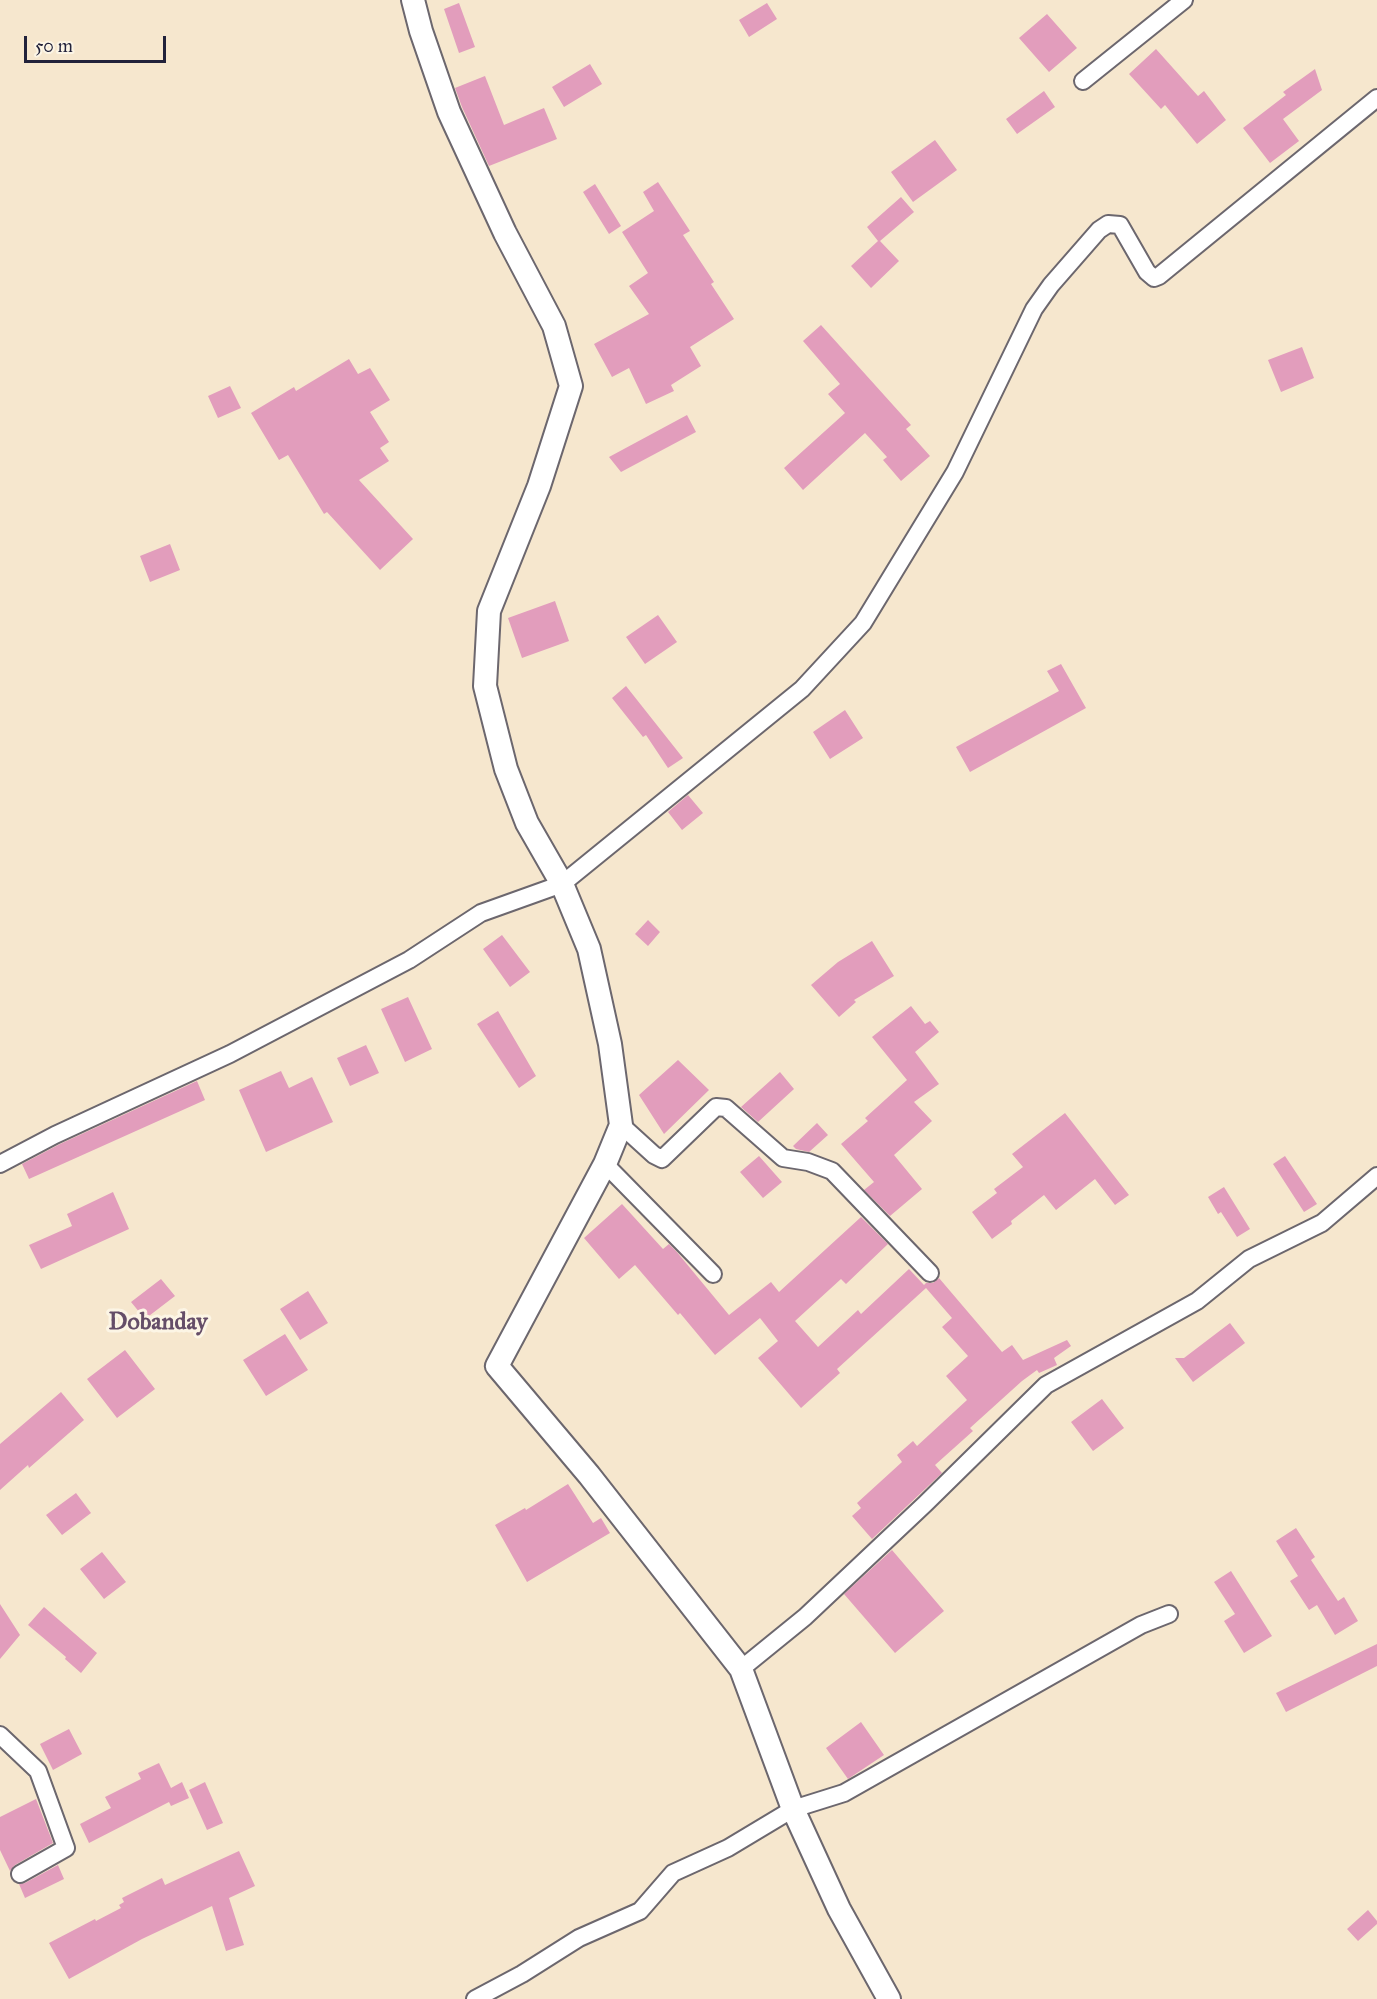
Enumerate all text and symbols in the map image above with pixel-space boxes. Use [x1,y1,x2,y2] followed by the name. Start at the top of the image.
[27,24,170,62] scale bar
[35,35,73,57] text: 50 m
[108,1309,208,1337] district label: Dobanday

